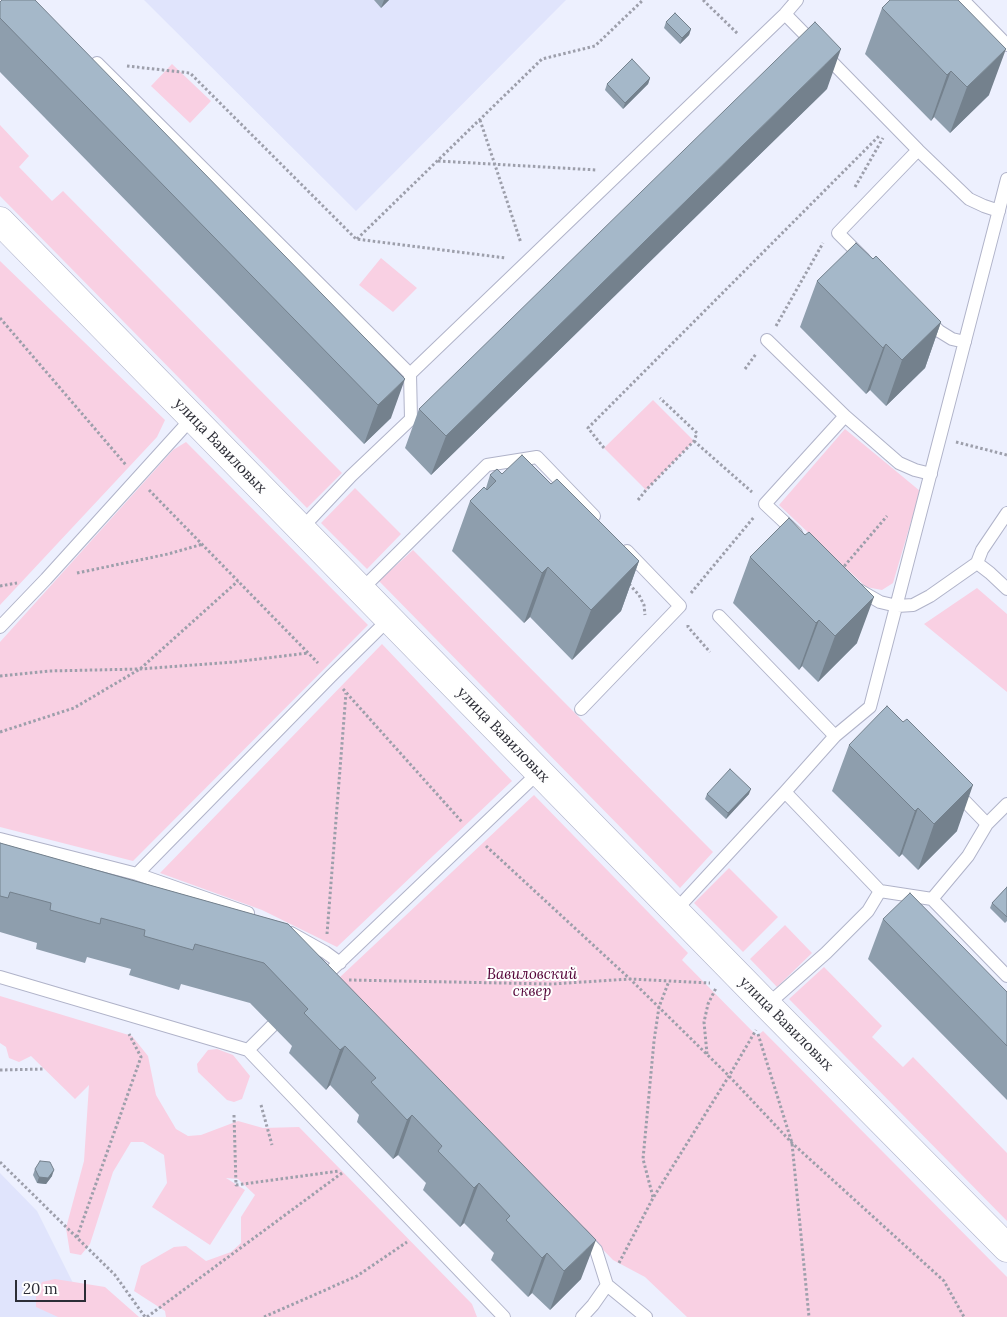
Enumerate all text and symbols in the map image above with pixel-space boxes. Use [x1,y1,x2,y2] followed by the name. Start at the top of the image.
[170,394,270,498] street label: улица Вавиловых
[453,683,553,787] street label: улица Вавиловых
[487,966,577,1001] park label: Вавиловский сквер
[735,973,837,1075] street label: улица Вавиловых
[18,1270,89,1302] scale bar
[23,1279,58,1298] text: 20 m

